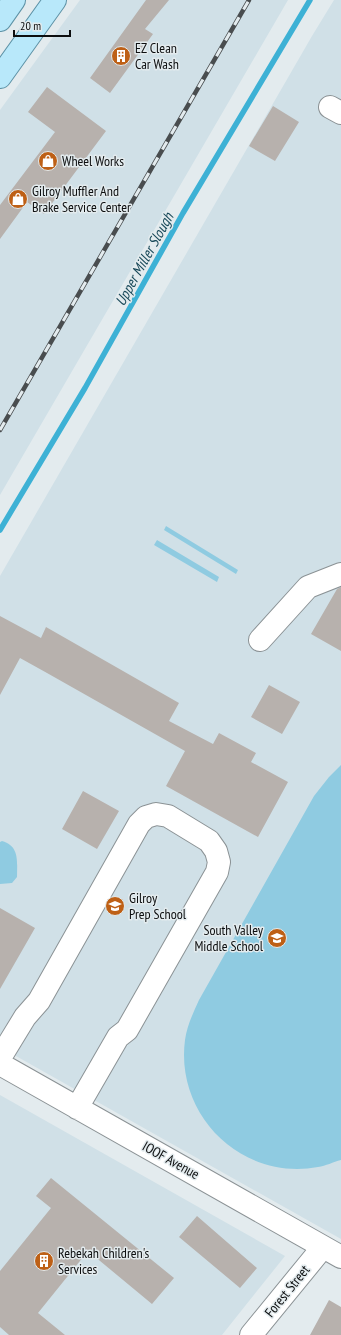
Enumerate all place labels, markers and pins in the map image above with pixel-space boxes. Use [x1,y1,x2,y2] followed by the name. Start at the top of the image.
[135,39,179,73] place label: EZ Clean Car Wash
[110,45,132,67] building icon: EZ Clean Car Wash
[37,150,59,172] shop icon: Wheel Works
[62,152,124,170] place label: Wheel Works
[32,182,131,216] place label: Gilroy Muffler And Brake Service Center
[7,188,29,210] shop icon: Gilroy Muffler And Brake Service Center
[129,889,187,923] place label: Gilroy Prep School
[104,895,126,917] school or university icon: Gilroy Prep School
[194,921,264,955] place label: South Valley Middle School
[266,927,288,949] school or university icon: South Valley Middle School
[58,1244,149,1278] place label: Rebekah Children's Services
[33,1250,55,1272] building icon: Rebekah Children's Services

